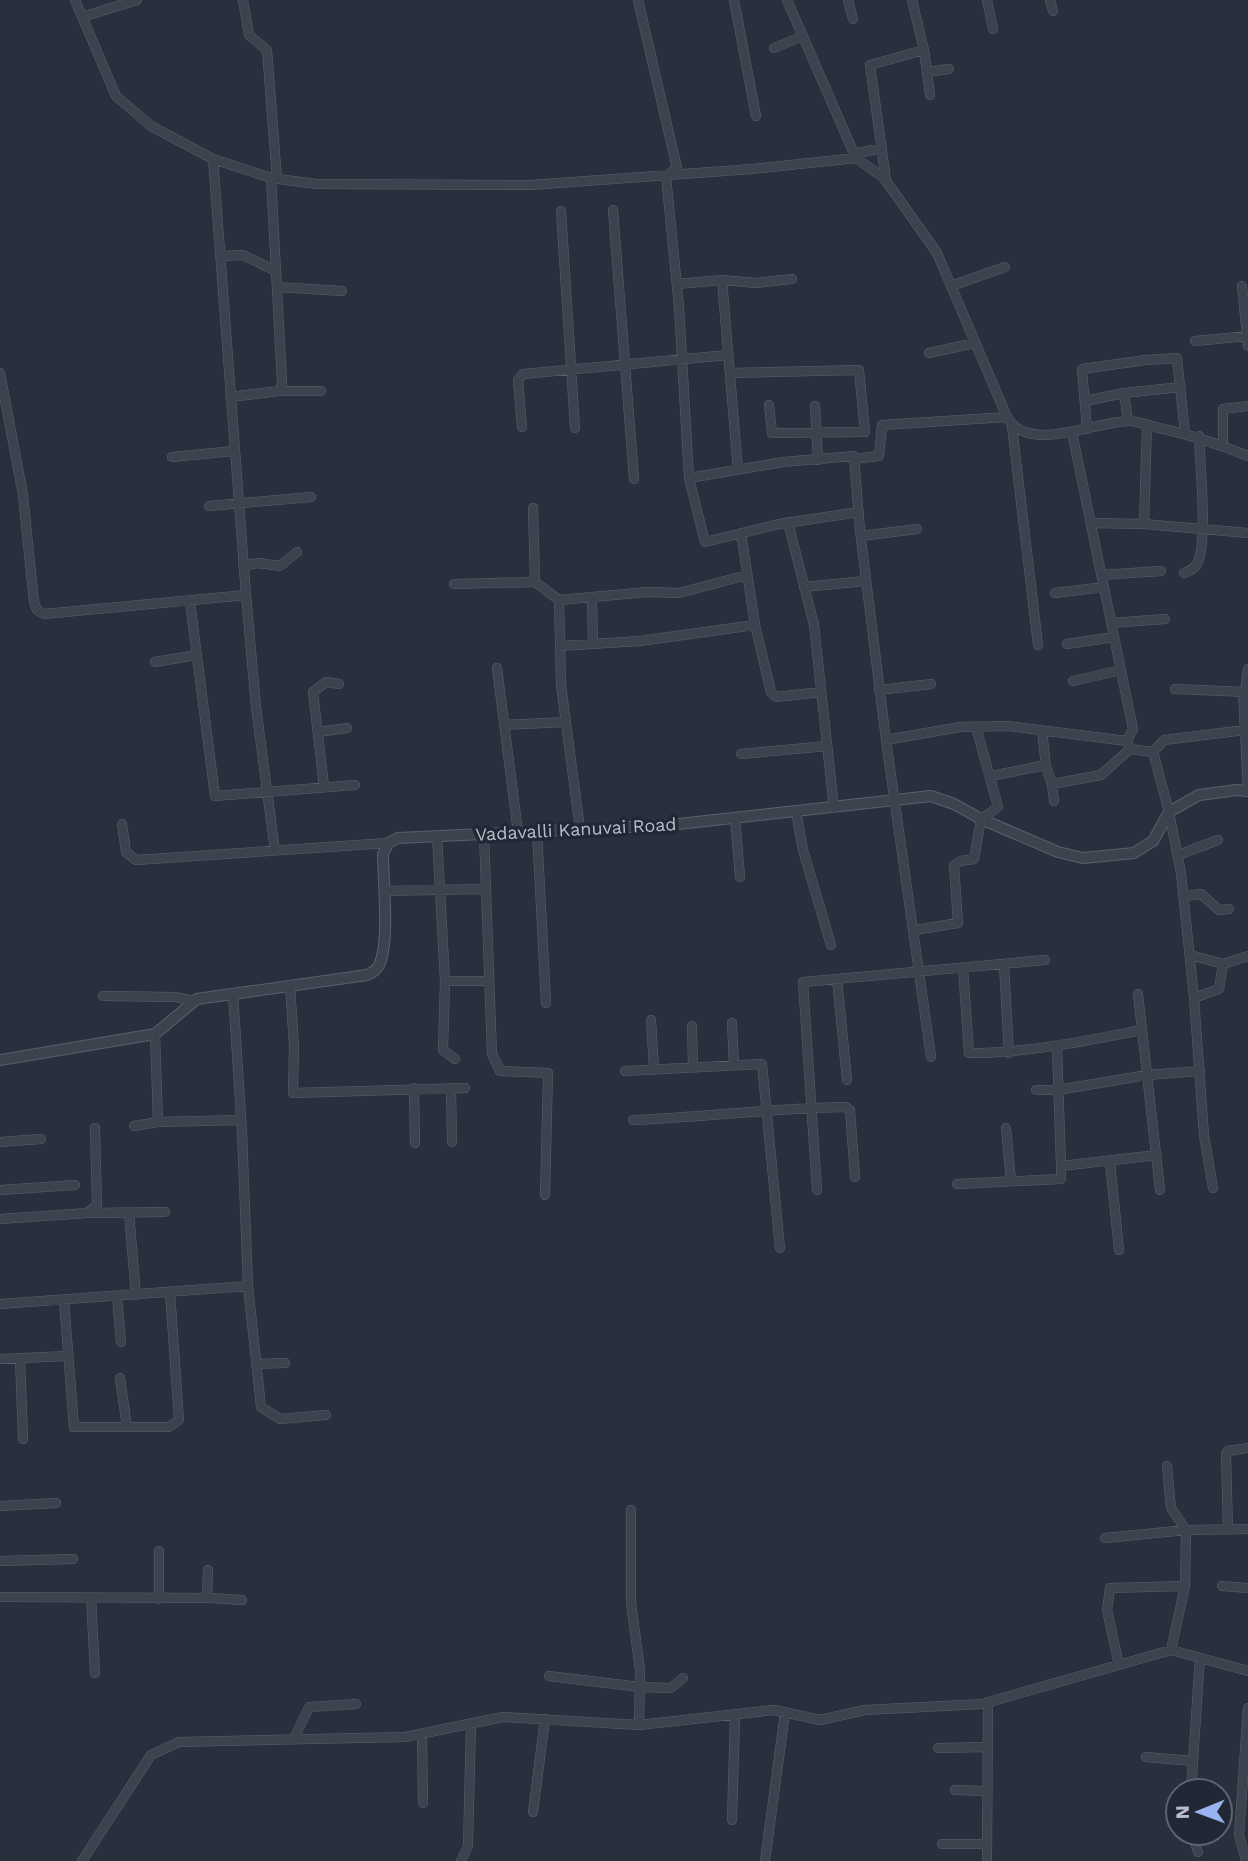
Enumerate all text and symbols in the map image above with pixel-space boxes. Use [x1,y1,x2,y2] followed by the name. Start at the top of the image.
[475,813,677,845] street label: Vadavalli Kanuvai Road
[1164,1777,1234,1847] north arrow
[1171,1805,1194,1820] text: N

